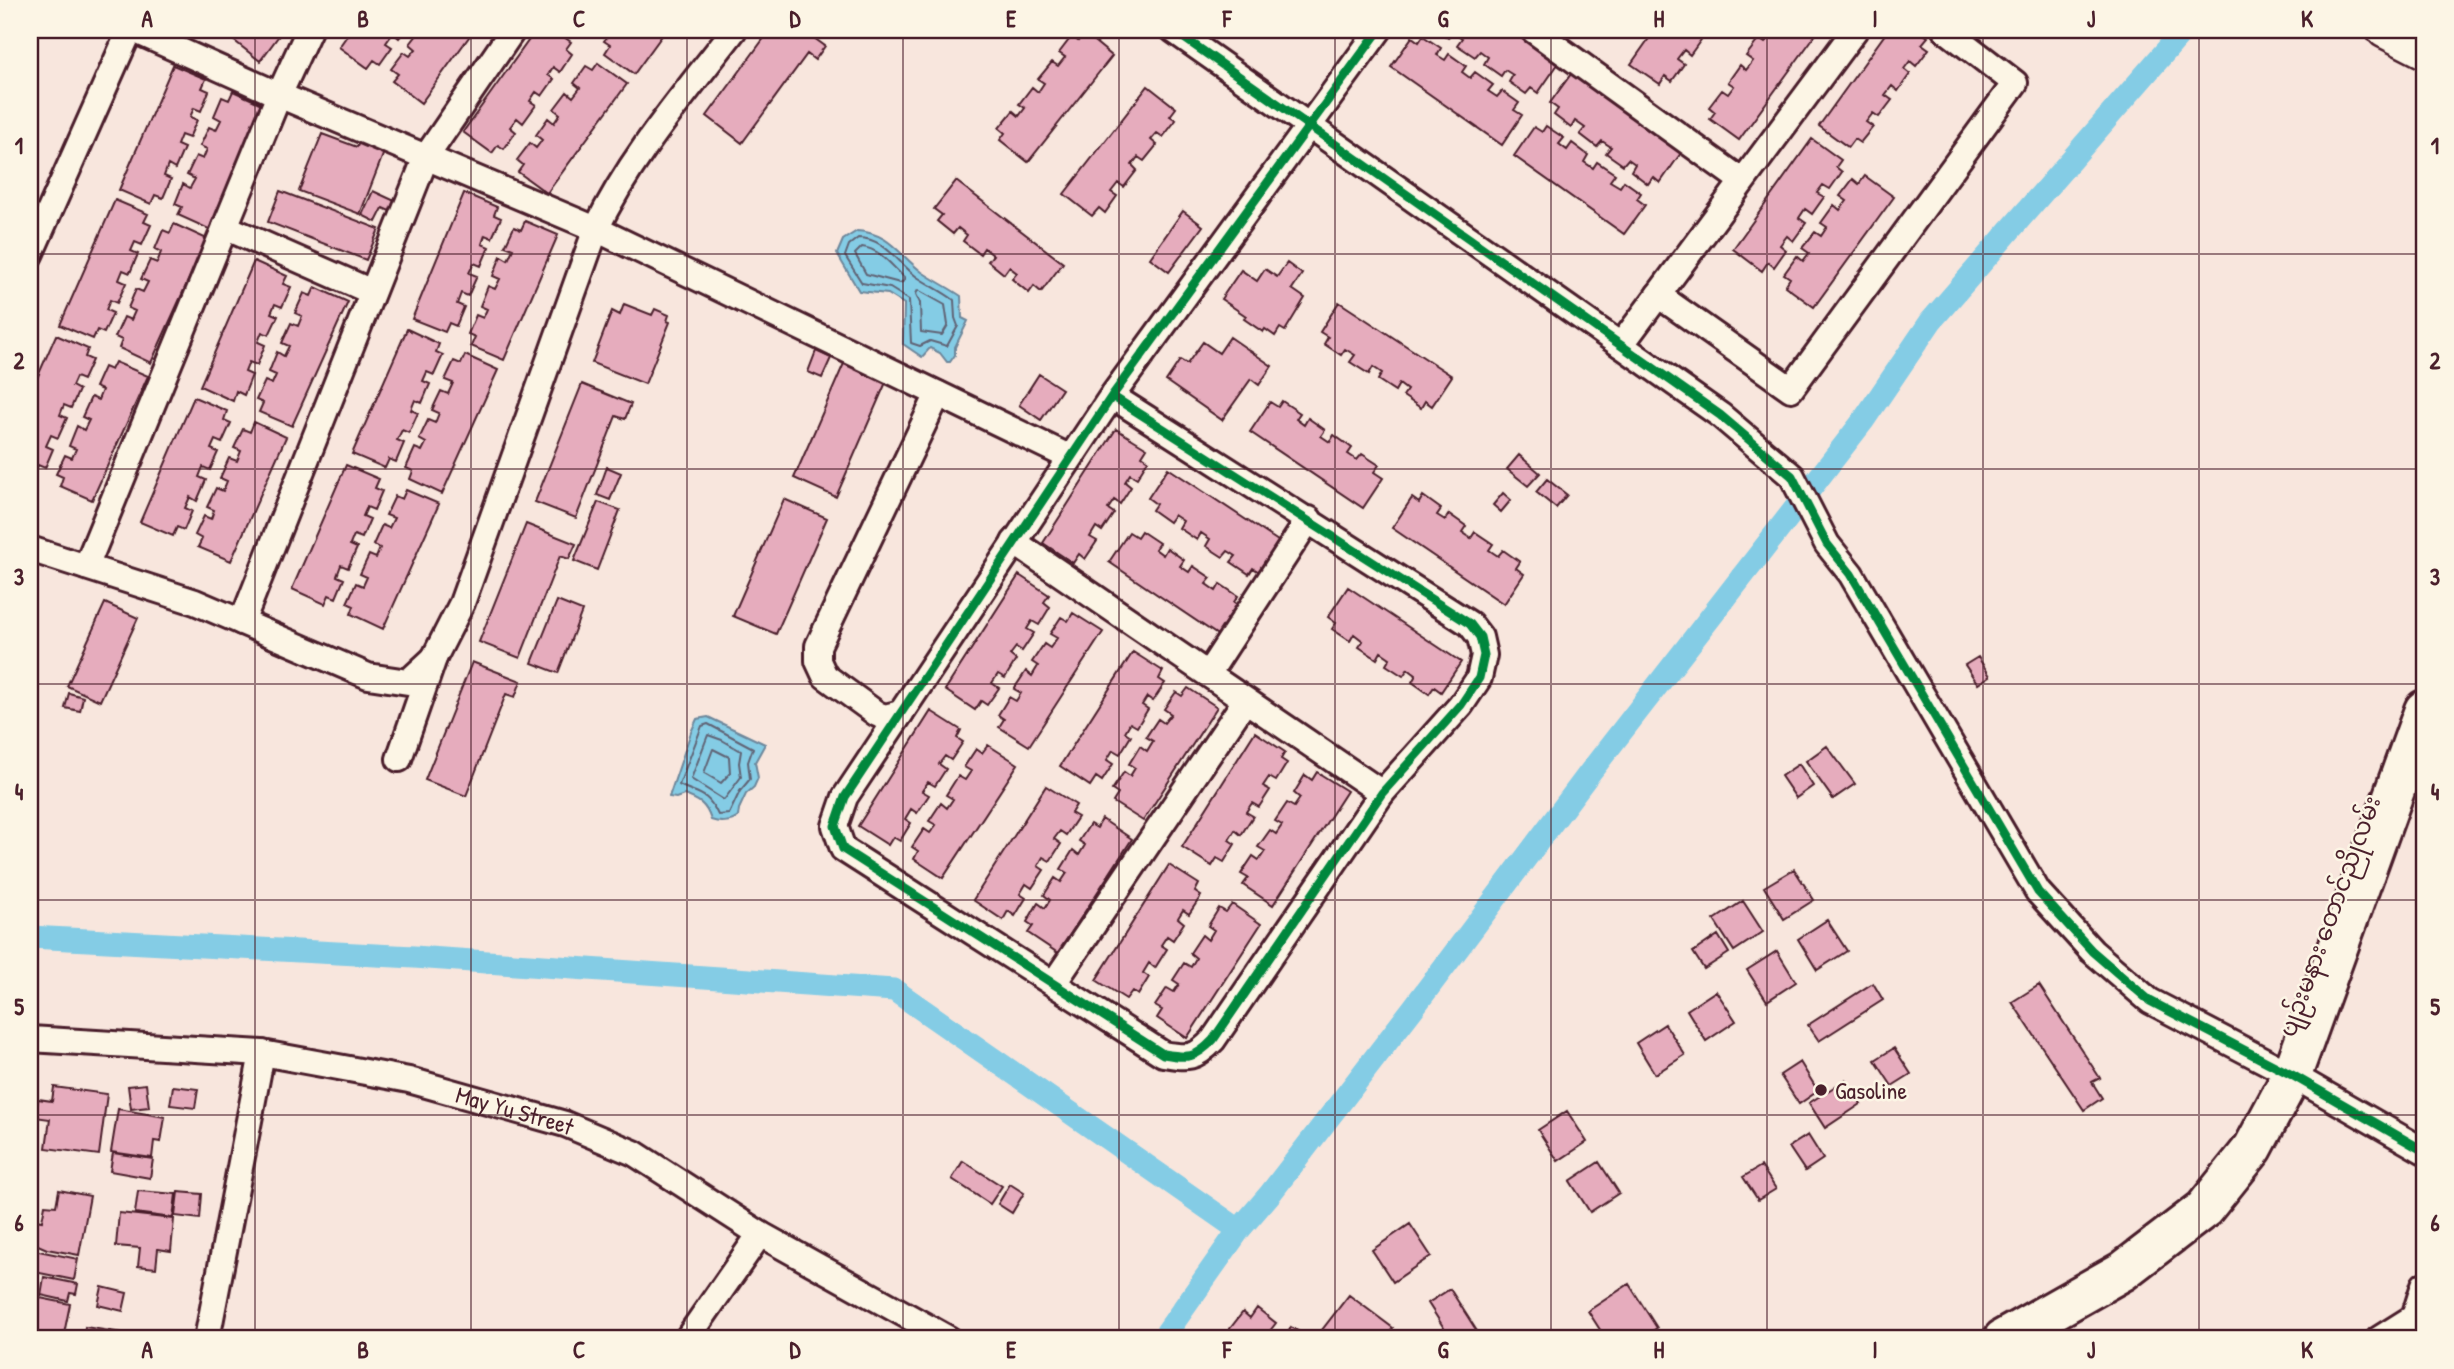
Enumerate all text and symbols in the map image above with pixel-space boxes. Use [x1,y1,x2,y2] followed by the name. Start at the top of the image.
[141,3,153,34] text: A
[357,3,369,34] text: B
[573,3,585,34] text: C
[790,3,802,34] text: D
[1006,3,1017,34] text: E
[1222,3,1233,34] text: F
[1437,3,1449,34] text: G
[1654,3,1665,34] text: H
[1872,3,1878,34] text: I
[2087,3,2096,34] text: J
[2301,3,2314,34] text: K
[15,130,23,161] text: 1
[2431,130,2439,161] text: 1
[14,345,25,376] text: 2
[2430,345,2441,376] text: 2
[14,561,24,592] text: 3
[2430,561,2440,592] text: 3
[15,776,24,807] text: 4
[2431,776,2440,807] text: 4
[2271,791,2391,1042] street label: ပျဉ်းမနား တောင်ညိုလမ်း
[14,991,24,1022] text: 5
[2430,991,2440,1022] text: 5
[1835,1074,1907,1106] place label: Gasoline
[452,1078,580,1142] street label: May Yu Street
[1813,1082,1829,1098] marker: Gasoline
[14,1207,24,1238] text: 6
[2430,1207,2440,1238] text: 6
[141,1334,153,1365] text: A
[357,1334,369,1365] text: B
[573,1334,585,1365] text: C
[790,1334,802,1365] text: D
[1006,1334,1017,1365] text: E
[1222,1334,1233,1365] text: F
[1437,1334,1449,1365] text: G
[1654,1334,1665,1365] text: H
[1872,1334,1878,1365] text: I
[2087,1334,2096,1365] text: J
[2301,1334,2314,1365] text: K

